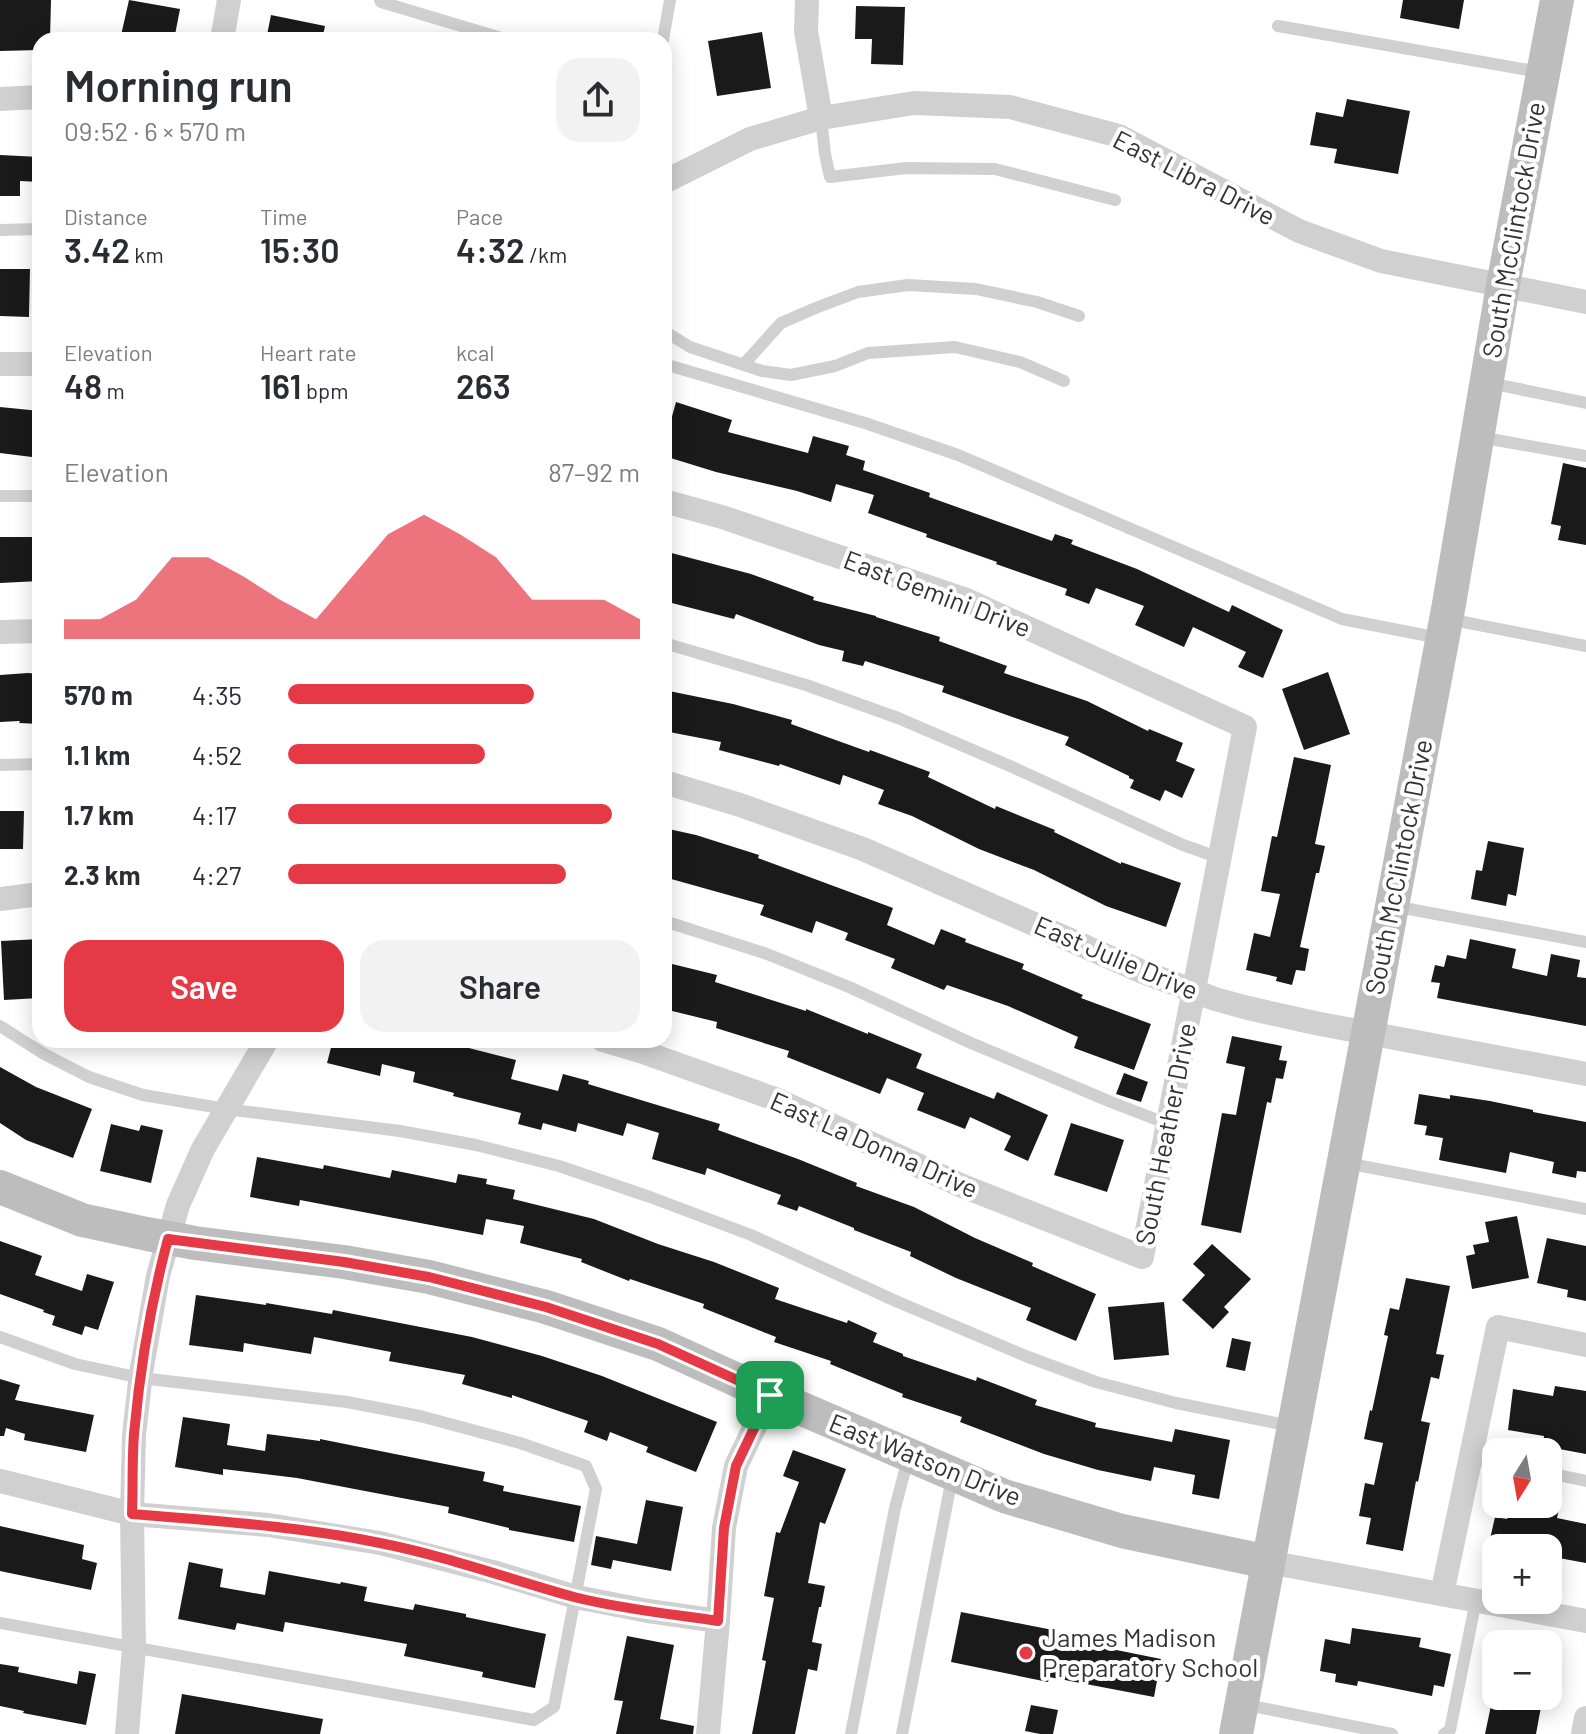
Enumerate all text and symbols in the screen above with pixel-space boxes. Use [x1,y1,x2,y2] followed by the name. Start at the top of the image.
[64,58,293,111] text: Morning run
[556,58,640,142] button: share
[1475,99,1550,360] street label: South McClintock Drive
[64,115,246,146] text: 09:52 · 6 × 570 m
[1109,123,1281,231] street label: East Libra Drive
[64,203,148,229] text: Distance
[260,203,308,229] text: Time
[456,203,503,229] text: Pace
[64,229,130,270] text: 3.42
[260,229,339,270] text: 15:30
[456,229,525,270] text: 4:32
[130,241,164,267] text: km
[525,241,567,267] text: /km
[64,339,153,365] text: Elevation
[260,339,357,365] text: Heart rate
[456,339,494,365] text: kcal
[64,365,102,406] text: 48
[260,365,302,406] text: 161
[456,365,511,406] text: 263
[102,377,125,403] text: m
[302,377,348,403] text: bpm
[64,456,169,487] text: Elevation
[548,456,640,487] text: 87–92 m
[840,543,1035,643] street label: East Gemini Drive
[64,679,133,710] text: 570 m
[192,679,242,710] text: 4:35
[1358,736,1437,997] street label: South McClintock Drive
[64,739,130,770] text: 1.1 km
[192,739,242,770] text: 4:52
[64,799,134,830] text: 1.7 km
[192,799,237,830] text: 4:17
[64,859,140,890] text: 2.3 km
[192,859,241,890] text: 4:27
[1030,908,1203,1005] street label: East Julie Drive
[64,940,344,1032] button: Save
[360,940,640,1032] button: Share
[1128,1020,1201,1247] street label: South Heather Drive
[766,1084,983,1203] street label: East La Donna Drive
[736,1361,804,1429] pin
[748,1373,792,1417] icon: arrive
[825,1406,1026,1511] street label: East Watson Drive
[1482,1438,1562,1518] north arrow
[1482,1438,1562,1710] map controls
[1482,1534,1562,1614] button: +
[1042,1621,1258,1682] place label: James Madison Preparatory School
[1482,1630,1562,1710] button: −
[1017,1644,1035,1662] marker: James Madison Preparatory School

